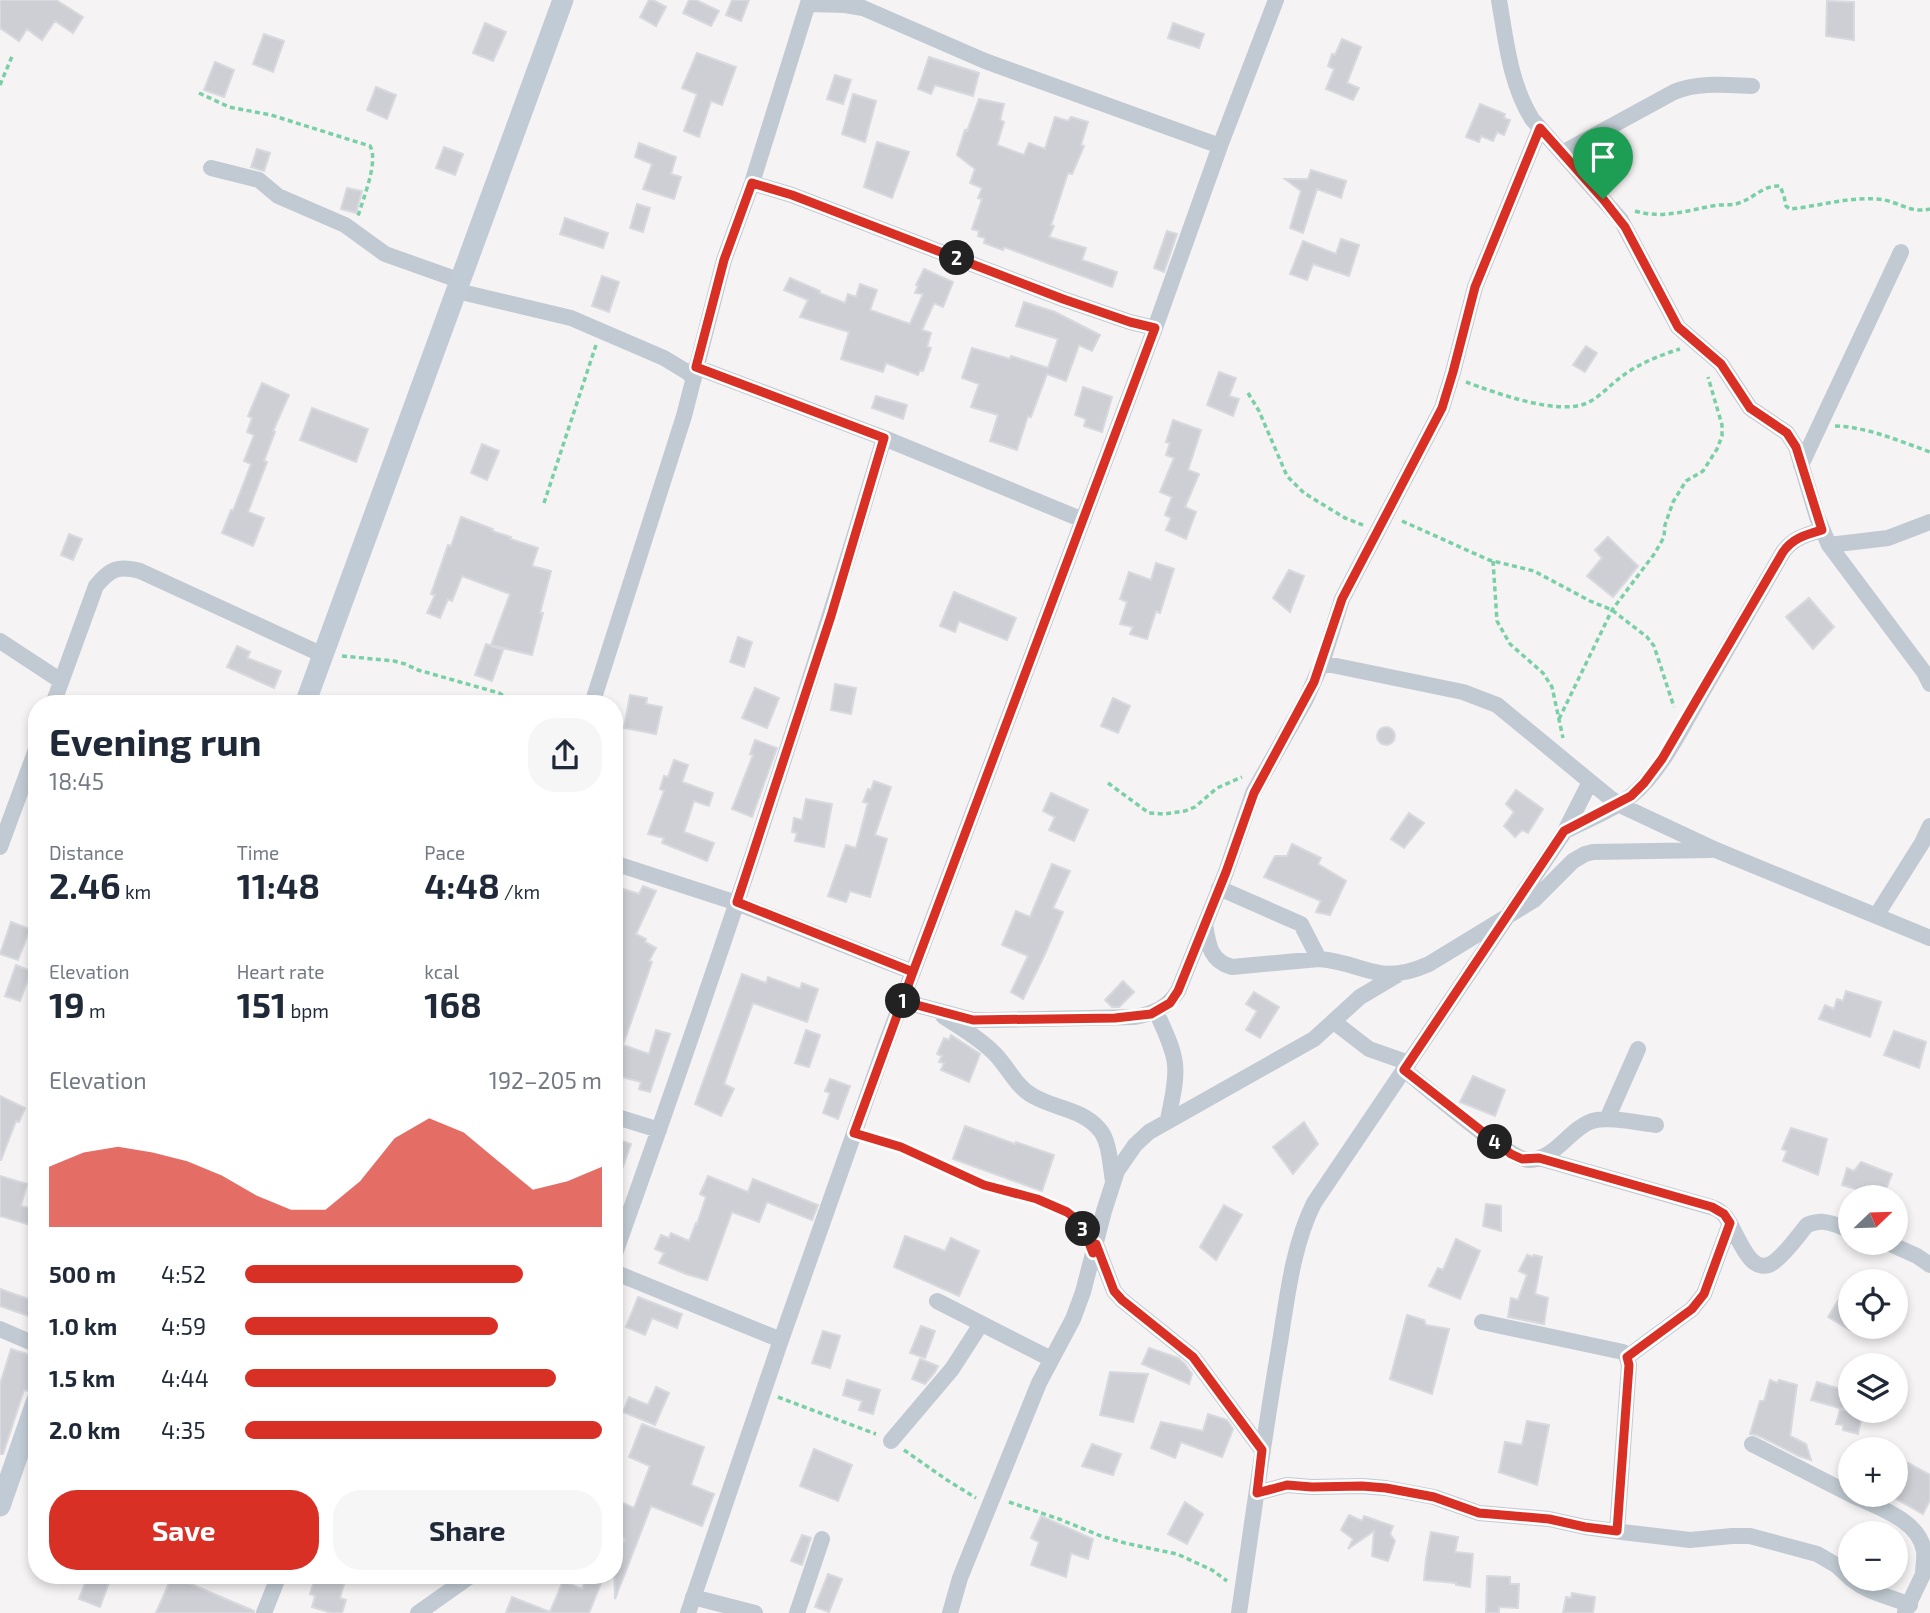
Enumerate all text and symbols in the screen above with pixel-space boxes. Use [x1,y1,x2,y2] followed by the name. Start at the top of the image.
[1573,127,1633,199] pin
[1584,138,1622,176] icon: arrive
[940,240,974,276] pin: 2
[951,246,962,269] text: 2
[49,718,262,764] text: Evening run
[528,718,602,792] button: share
[49,767,104,795] text: 18:45
[49,841,124,864] text: Distance
[237,841,279,864] text: Time
[424,841,465,864] text: Pace
[49,864,121,906] text: 2.46
[237,864,320,906] text: 11:48
[424,864,500,906] text: 4:48
[121,880,151,903] text: km
[500,880,540,903] text: /km
[49,960,130,983] text: Elevation
[237,960,325,983] text: Heart rate
[424,960,459,983] text: kcal
[49,983,85,1025] text: 19
[237,983,286,1025] text: 151
[424,983,482,1025] text: 168
[886,984,920,1018] pin: 1
[898,989,907,1012] text: 1
[85,999,106,1022] text: m
[286,999,329,1022] text: bpm
[49,1066,147,1094] text: Elevation
[489,1066,602,1094] text: 192–205 m
[1478,1124,1512,1160] pin: 4
[1488,1130,1501,1153] text: 4
[1838,1185,1908,1255] north arrow
[1838,1185,1908,1591] map controls
[1066,1212,1100,1246] pin: 3
[1077,1217,1088,1240] text: 3
[49,1260,116,1288] text: 500 m
[161,1260,206,1288] text: 4:52
[1838,1269,1908,1339] button: locate
[49,1312,117,1340] text: 1.0 km
[161,1312,206,1340] text: 4:59
[1838,1353,1908,1423] button: layers
[49,1364,115,1392] text: 1.5 km
[161,1364,209,1392] text: 4:44
[49,1416,121,1444] text: 2.0 km
[161,1416,206,1444] text: 4:35
[1838,1437,1908,1507] button: +
[49,1490,319,1570] button: Save
[333,1490,602,1570] button: Share
[1838,1521,1908,1591] button: −

